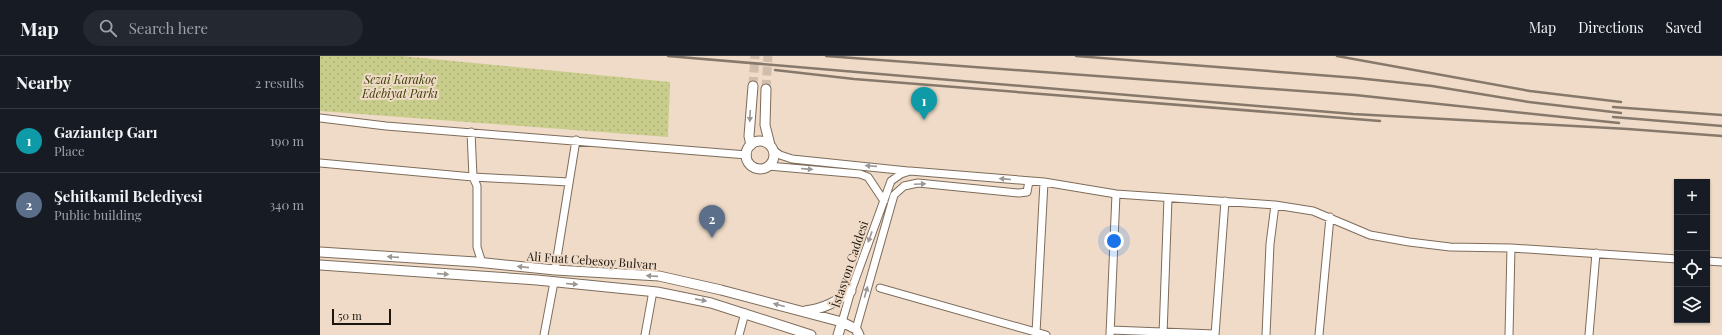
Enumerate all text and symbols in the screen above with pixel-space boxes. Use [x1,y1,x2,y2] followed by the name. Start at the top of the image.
[83,10,363,46] search box
[20,15,59,41] text: Map
[97,17,119,39] icon: search
[129,18,208,38] text: Search here
[1529,18,1556,37] text: Map
[1578,18,1644,37] text: Directions
[1666,18,1702,37] text: Saved
[16,71,71,93] text: Nearby
[361,71,438,101] park label: Sezai Karakoç Edebiyat Parkı
[255,74,304,91] text: 2 results
[911,87,937,120] pin: 1
[746,110,753,122] one-way arrow
[54,122,157,142] text: Gaziantep Garı
[27,132,31,149] text: 1
[270,132,304,149] text: 190 m
[54,142,85,159] text: Place
[865,163,877,170] one-way arrow
[801,165,813,172] one-way arrow
[999,176,1011,183] one-way arrow
[1674,179,1710,323] map controls
[1674,179,1710,215] button: +
[914,180,926,187] one-way arrow
[54,186,203,206] text: Şehitkamil Belediyesi
[26,196,32,213] text: 2
[269,196,304,213] text: 340 m
[699,205,725,238] pin: 2
[54,206,142,223] text: Public building
[1674,215,1710,251] button: −
[827,218,871,310] street label: İstasyon Caddesi
[1104,231,1124,251] your location
[867,232,873,244] one-way arrow
[525,247,658,273] street label: Ali Fuat Cebesoy Bulvarı
[1674,251,1710,287] button: locate
[387,253,399,260] one-way arrow
[517,264,529,270] one-way arrow
[437,270,449,277] one-way arrow
[646,273,658,280] one-way arrow
[566,280,578,287] one-way arrow
[863,285,869,297] one-way arrow
[1674,287,1710,323] button: layers
[695,298,707,304] one-way arrow
[773,302,785,308] one-way arrow
[332,307,391,326] scale bar
[338,308,362,323] text: 50 m

